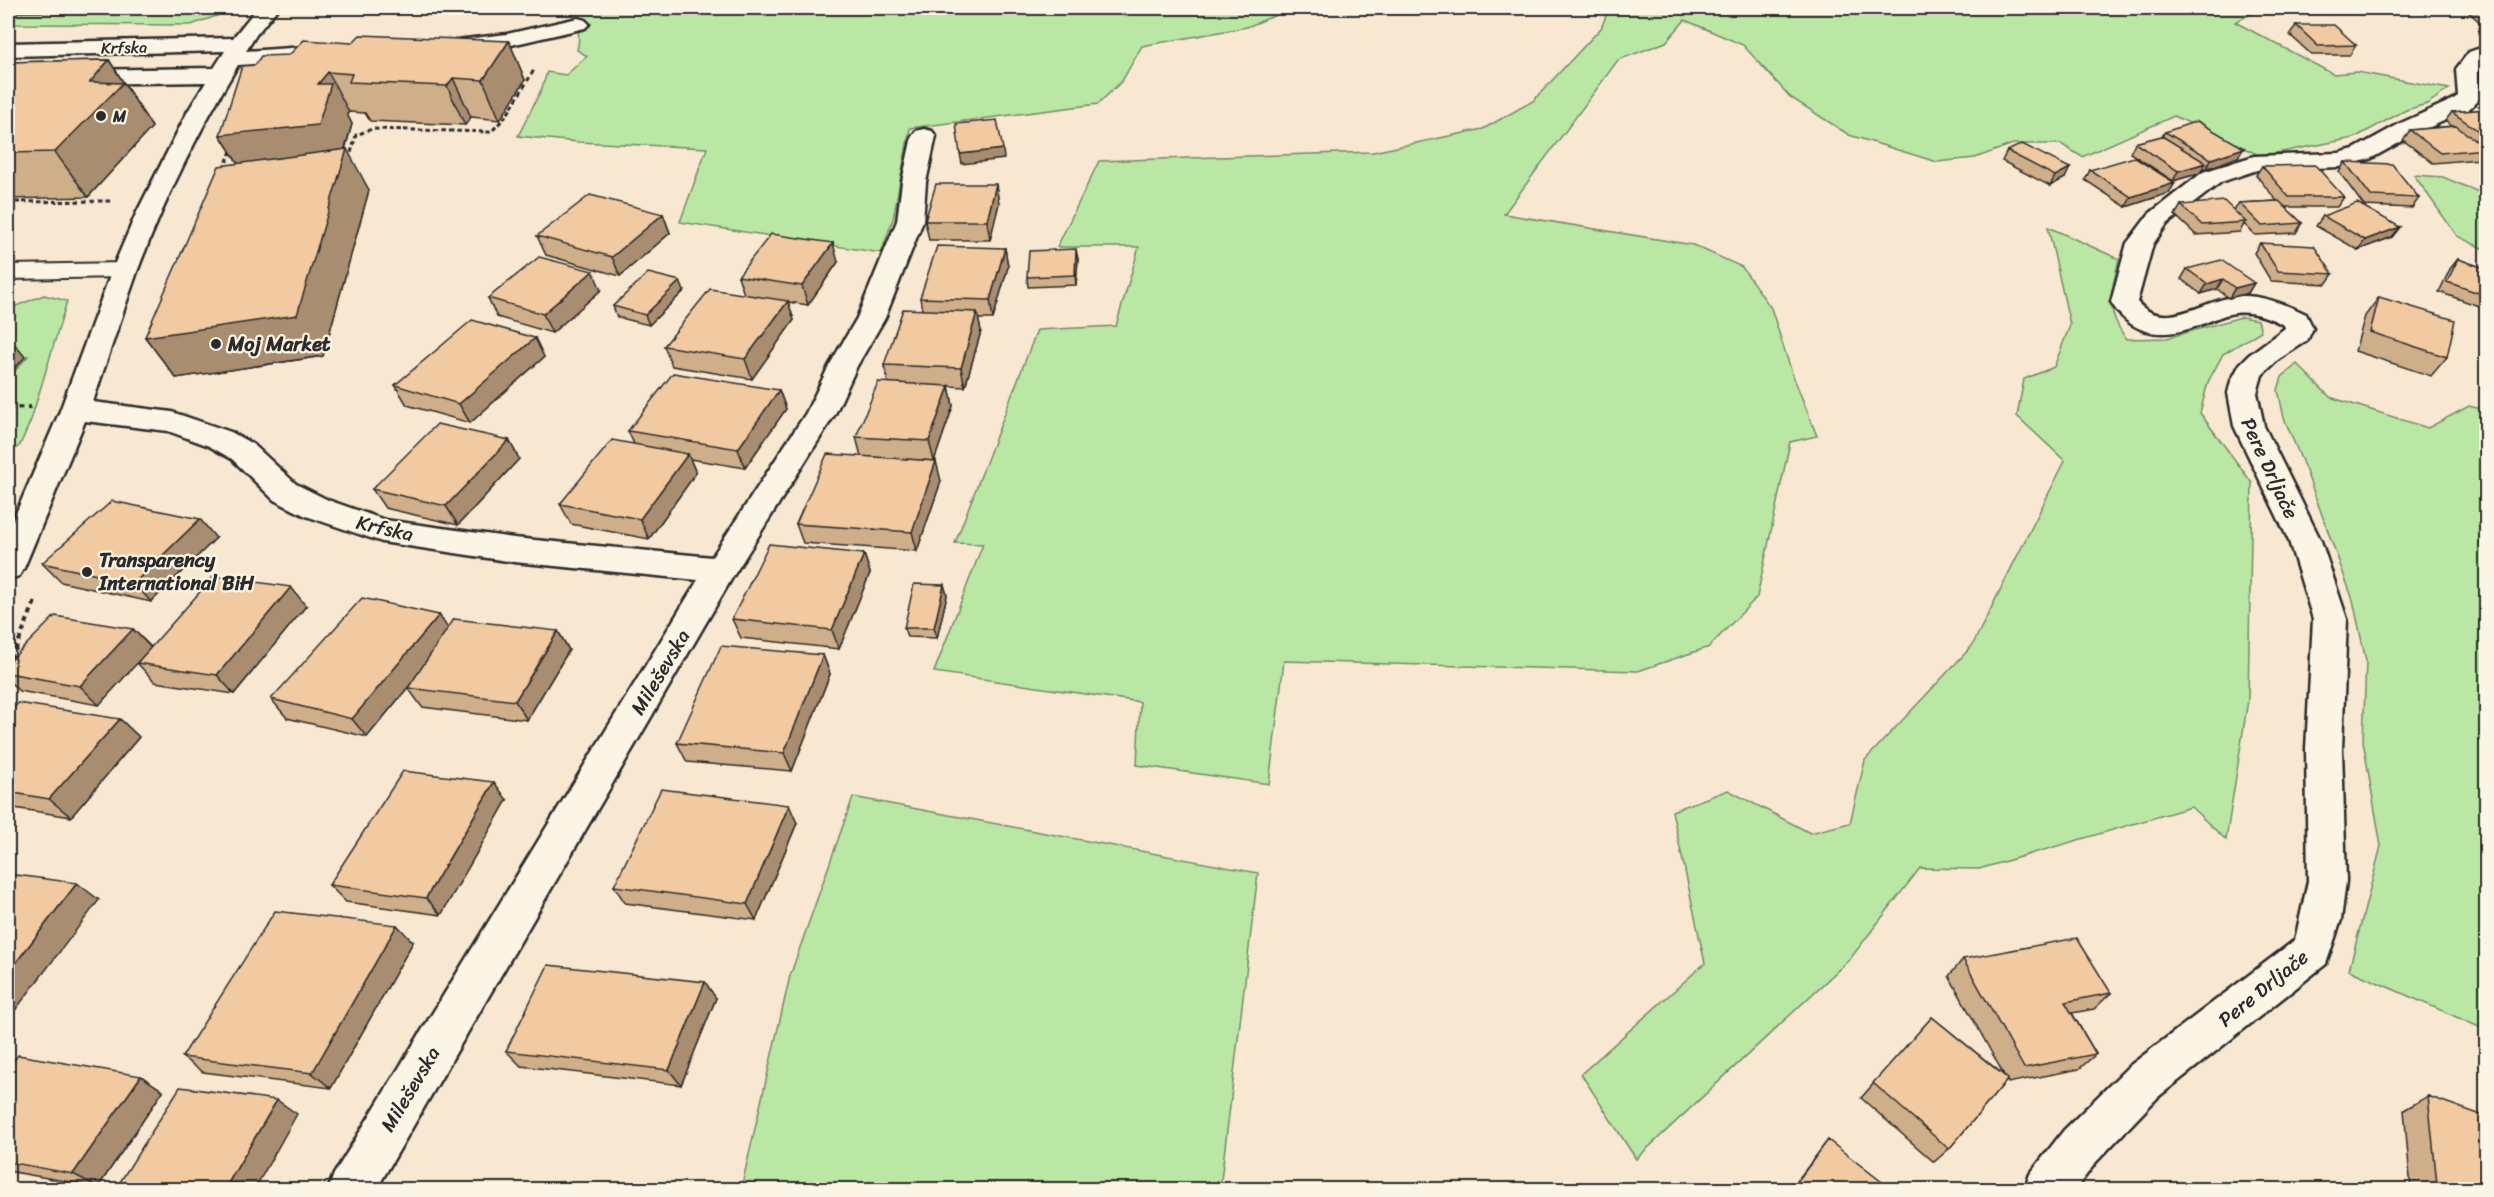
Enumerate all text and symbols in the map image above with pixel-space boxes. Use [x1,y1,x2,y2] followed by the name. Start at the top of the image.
[101,33,147,62] street label: Krfska
[112,102,127,131] place label: M
[94,109,108,123] marker: M
[227,327,331,362] place label: Moj Market
[209,337,223,351] marker: Moj Market
[2231,412,2308,525] street label: Pere Drljače
[353,505,417,552] street label: Krfska
[98,543,255,601] place label: Transparency International BiH
[80,565,94,579] marker: Transparency International BiH
[621,623,700,722] street label: Mileševska
[2210,941,2317,1036] street label: Pere Drljače
[371,1040,450,1139] street label: Mileševska

